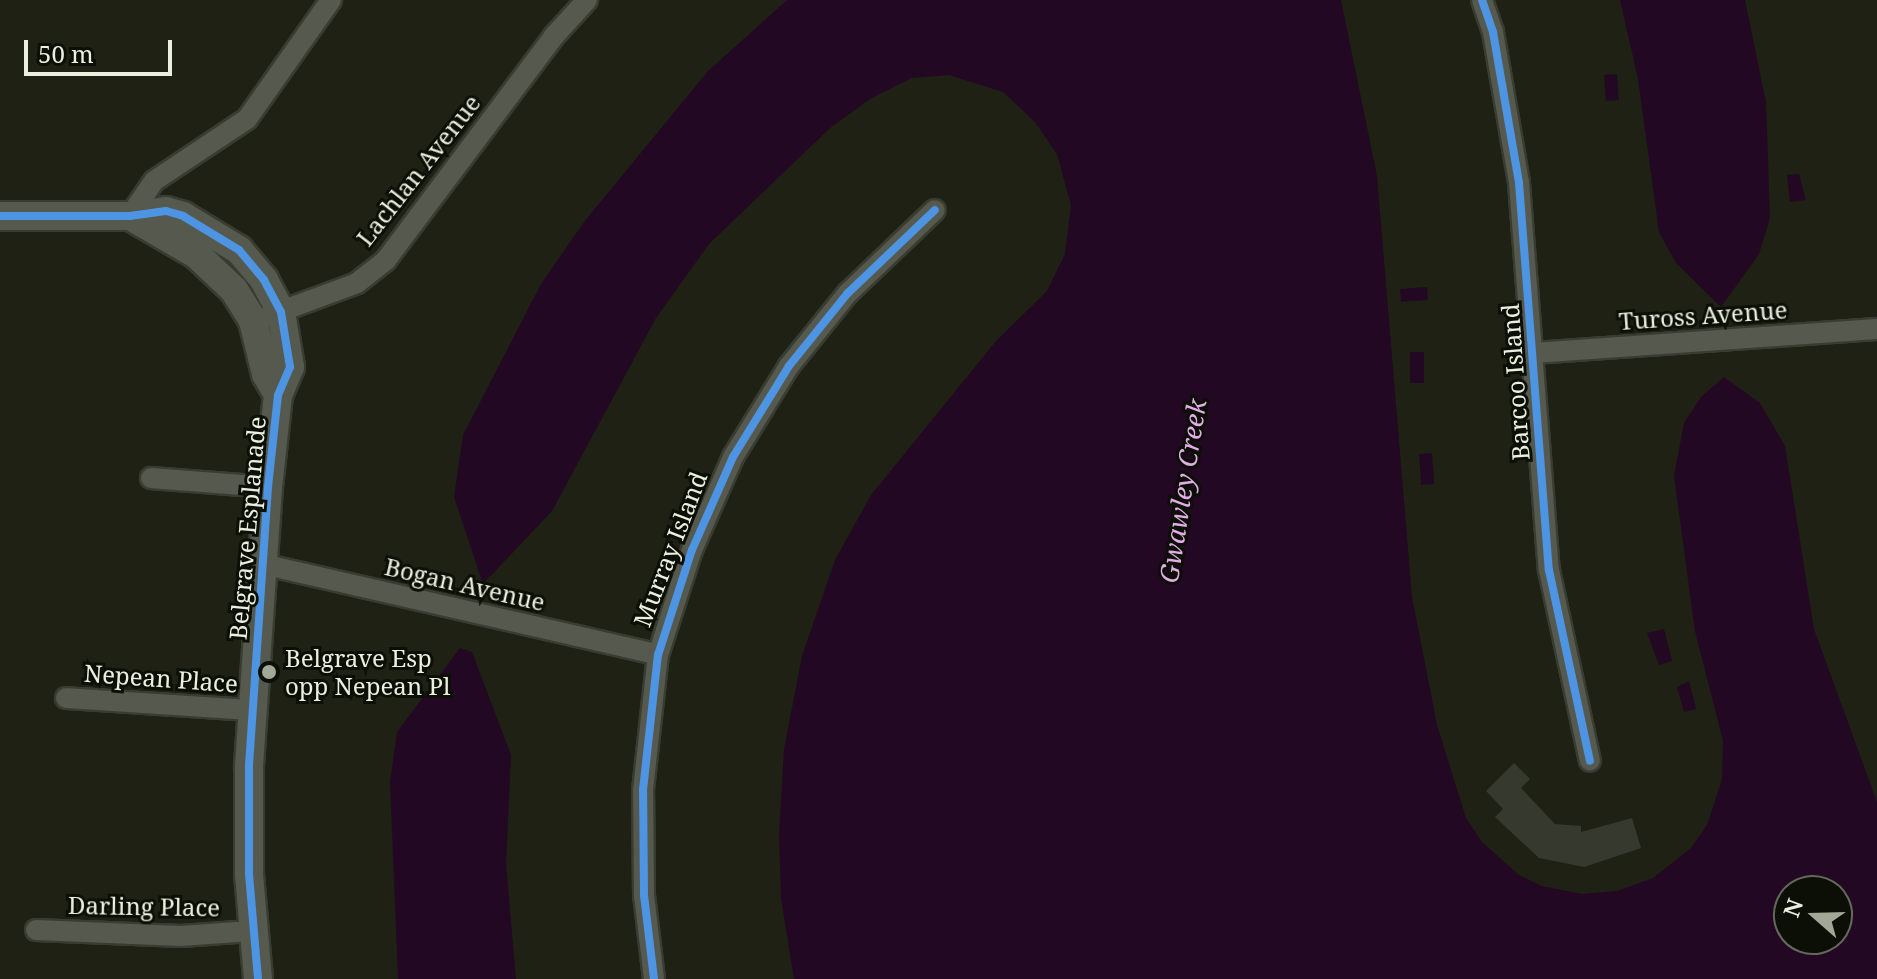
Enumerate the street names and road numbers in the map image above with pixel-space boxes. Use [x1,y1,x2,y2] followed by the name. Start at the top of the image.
[350,89,486,251] street label: Lachlan Avenue
[1618,295,1788,335] street label: Tuross Avenue
[1495,303,1535,461] street label: Barcoo Island
[223,415,271,641] street label: Belgrave Esplanade
[627,468,713,630] street label: Murray Island
[382,552,548,616] street label: Bogan Avenue
[83,658,239,698] street label: Nepean Place
[68,890,220,922] street label: Darling Place

